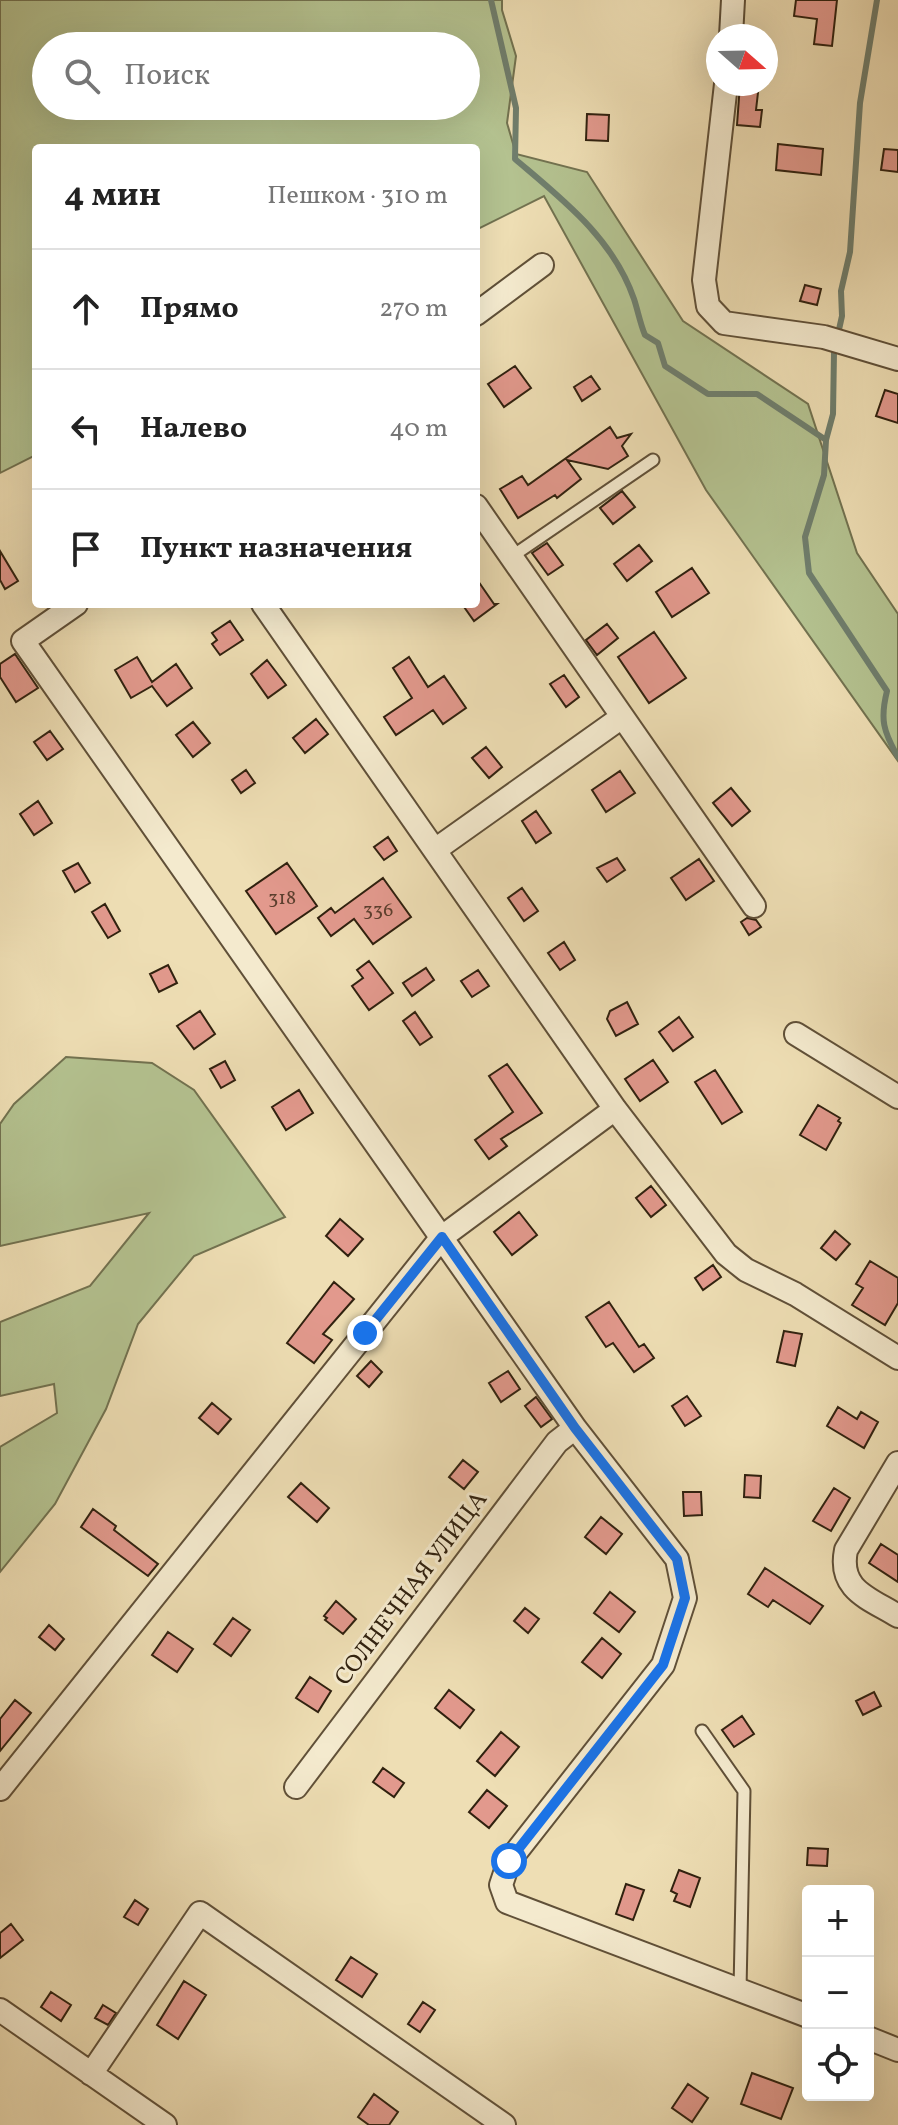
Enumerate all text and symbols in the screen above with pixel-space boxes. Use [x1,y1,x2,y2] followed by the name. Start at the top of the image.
[706,24,778,96] north arrow
[32,32,480,120] search box
[60,54,104,98] icon: search
[124,55,210,97] text: Поиск
[64,173,161,220] text: 4 мин
[267,178,448,214] text: Пешком · 310 m
[64,287,108,331] icon: ahead
[140,288,239,330] text: Прямо
[379,291,448,327] text: 270 m
[64,407,108,451] icon: left
[140,408,247,450] text: Налево
[389,411,448,447] text: 40 m
[64,527,108,571] icon: arrive
[140,528,412,570] text: Пункт назначения
[268,885,296,913] house number: 318
[363,897,393,925] house number: 336
[347,1315,383,1351] route end
[327,1485,497,1693] street label: СОЛНЕЧНАЯ УЛИЦА
[491,1843,527,1879] route start
[802,1885,874,2101] map controls
[802,1885,874,1957] button: +
[802,1957,874,2029] button: −
[802,2029,874,2101] button: locate

